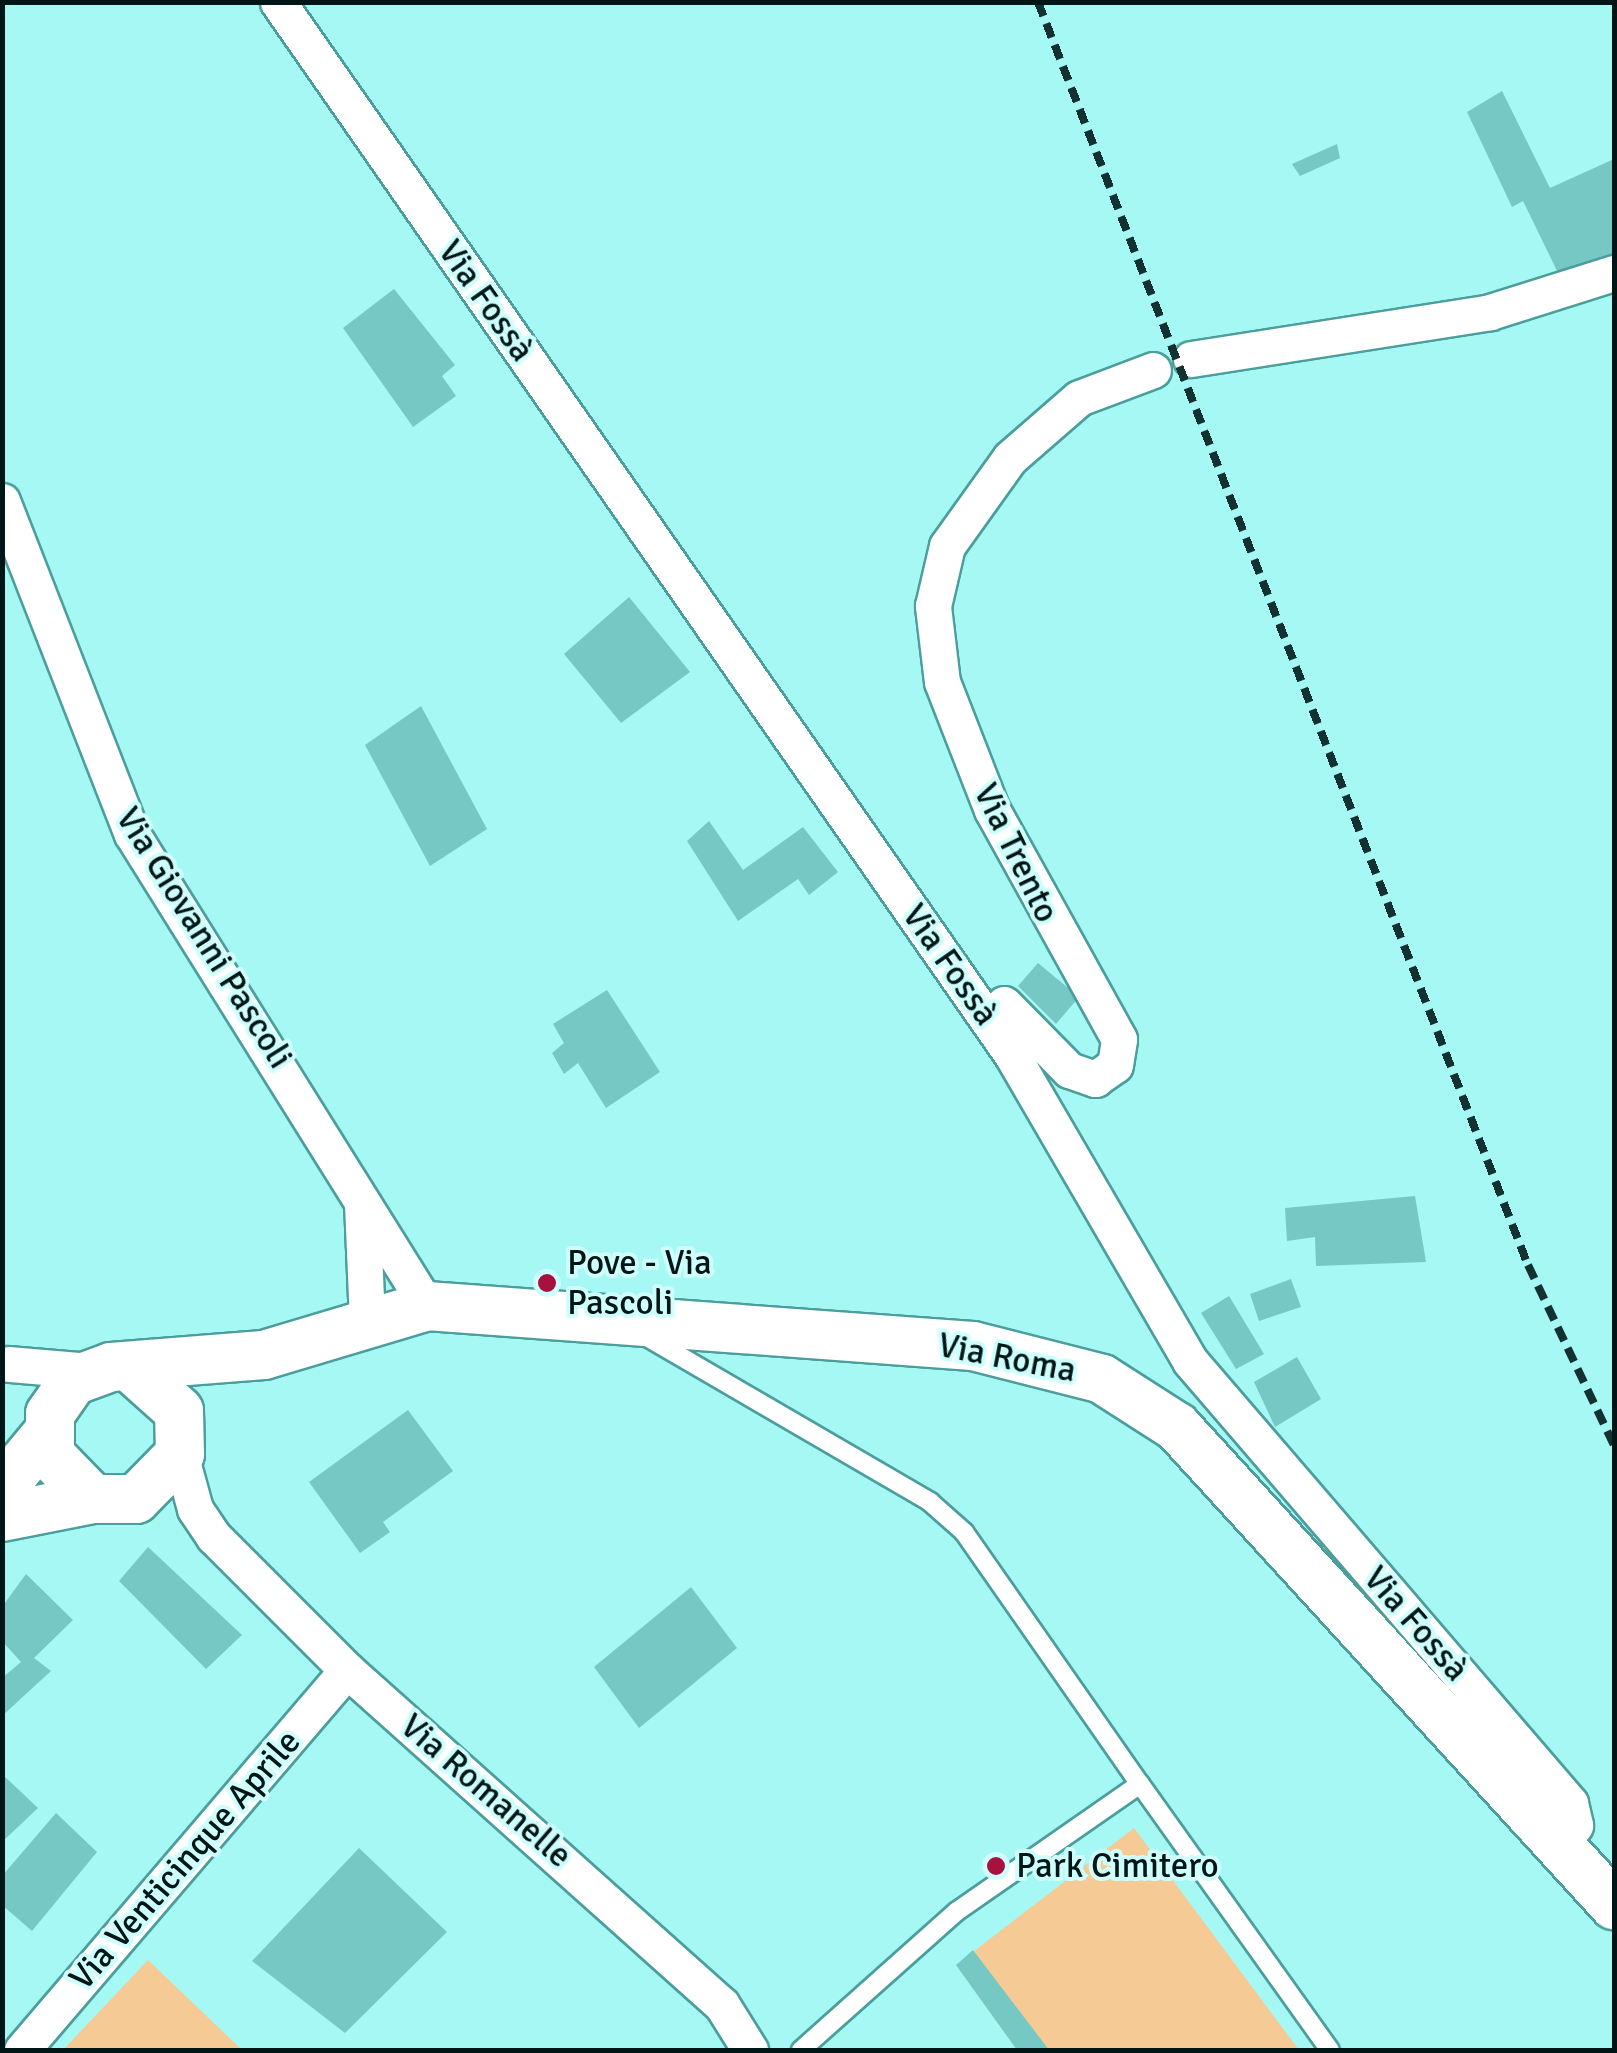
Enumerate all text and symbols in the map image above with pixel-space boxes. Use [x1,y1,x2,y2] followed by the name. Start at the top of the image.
[429,232,543,370] street label: Via Fossà
[964,777,1068,929] street label: Via Trento
[107,800,301,1076] street label: Via Giovanni Pascoli
[893,896,1007,1034] street label: Via Fossà
[567,1242,712,1324] place label: Pove - Via Pascoli
[536,1272,558,1294] marker: Pove - Via Pascoli
[935,1324,1079,1392] street label: Via Roma
[1355,1558,1477,1690] street label: Via Fossà
[392,1705,580,1877] street label: Via Romanelle
[61,1721,309,1999] street label: Via Venticinque Aprile
[1016,1845,1219,1887] place label: Park Cimitero
[985,1855,1007,1877] marker: Park Cimitero

